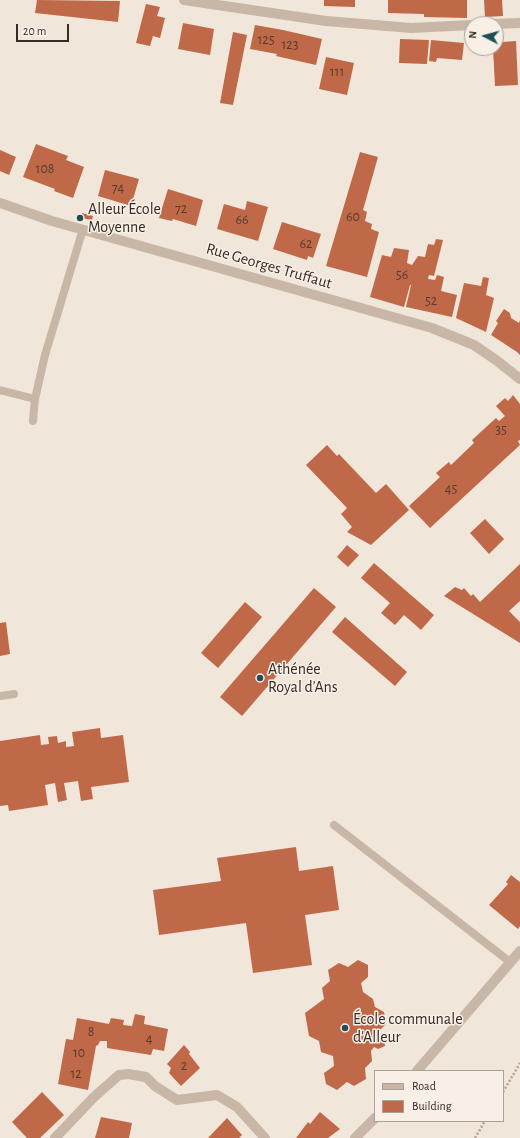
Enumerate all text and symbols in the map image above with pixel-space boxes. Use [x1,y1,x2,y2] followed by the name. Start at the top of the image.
[18,16,71,42] scale bar
[464,16,504,56] north arrow
[23,25,46,37] text: 20 m
[467,30,478,39] text: N
[257,32,275,48] house number: 125
[282,37,298,53] house number: 123
[330,64,344,80] house number: 111
[36,161,54,177] house number: 108
[112,180,124,196] house number: 74
[88,199,161,237] place label: Alleur École Moyenne
[175,201,187,217] house number: 72
[346,209,360,225] house number: 60
[235,212,249,228] house number: 66
[75,213,85,223] marker: Alleur École Moyenne
[300,236,312,252] house number: 62
[204,239,334,293] street label: Rue Georges Truffaut
[396,267,408,283] house number: 56
[425,293,437,309] house number: 52
[495,422,507,438] house number: 35
[445,481,457,497] house number: 45
[268,659,338,697] place label: Athénée Royal d’Ans
[255,673,265,683] marker: Athénée Royal d’Ans
[353,1009,463,1047] place label: École communale d'Alleur
[340,1023,350,1033] marker: École communale d'Alleur
[88,1024,94,1040] house number: 8
[146,1031,152,1047] house number: 4
[73,1045,85,1061] house number: 10
[181,1058,187,1074] house number: 2
[70,1066,82,1082] house number: 12
[374,1070,504,1122] legend
[412,1080,436,1092] text: Road
[412,1100,452,1112] text: Building

